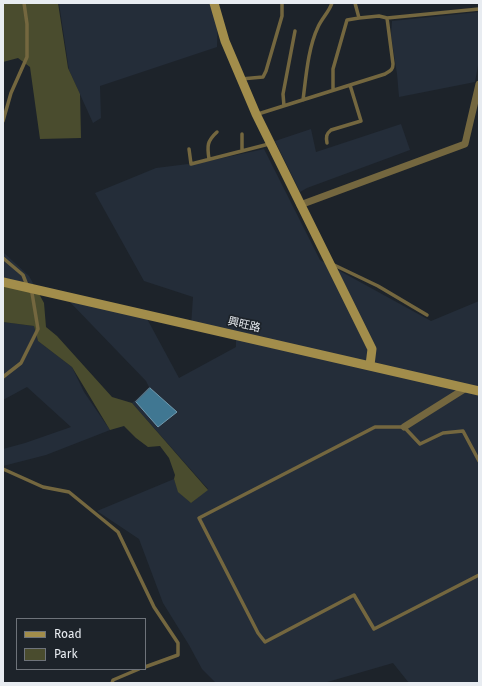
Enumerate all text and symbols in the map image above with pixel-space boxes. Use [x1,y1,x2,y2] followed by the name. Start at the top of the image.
[226,315,262,335] street label: 興旺路
[16,618,146,670] legend
[54,627,82,641] text: Road
[54,647,78,661] text: Park

